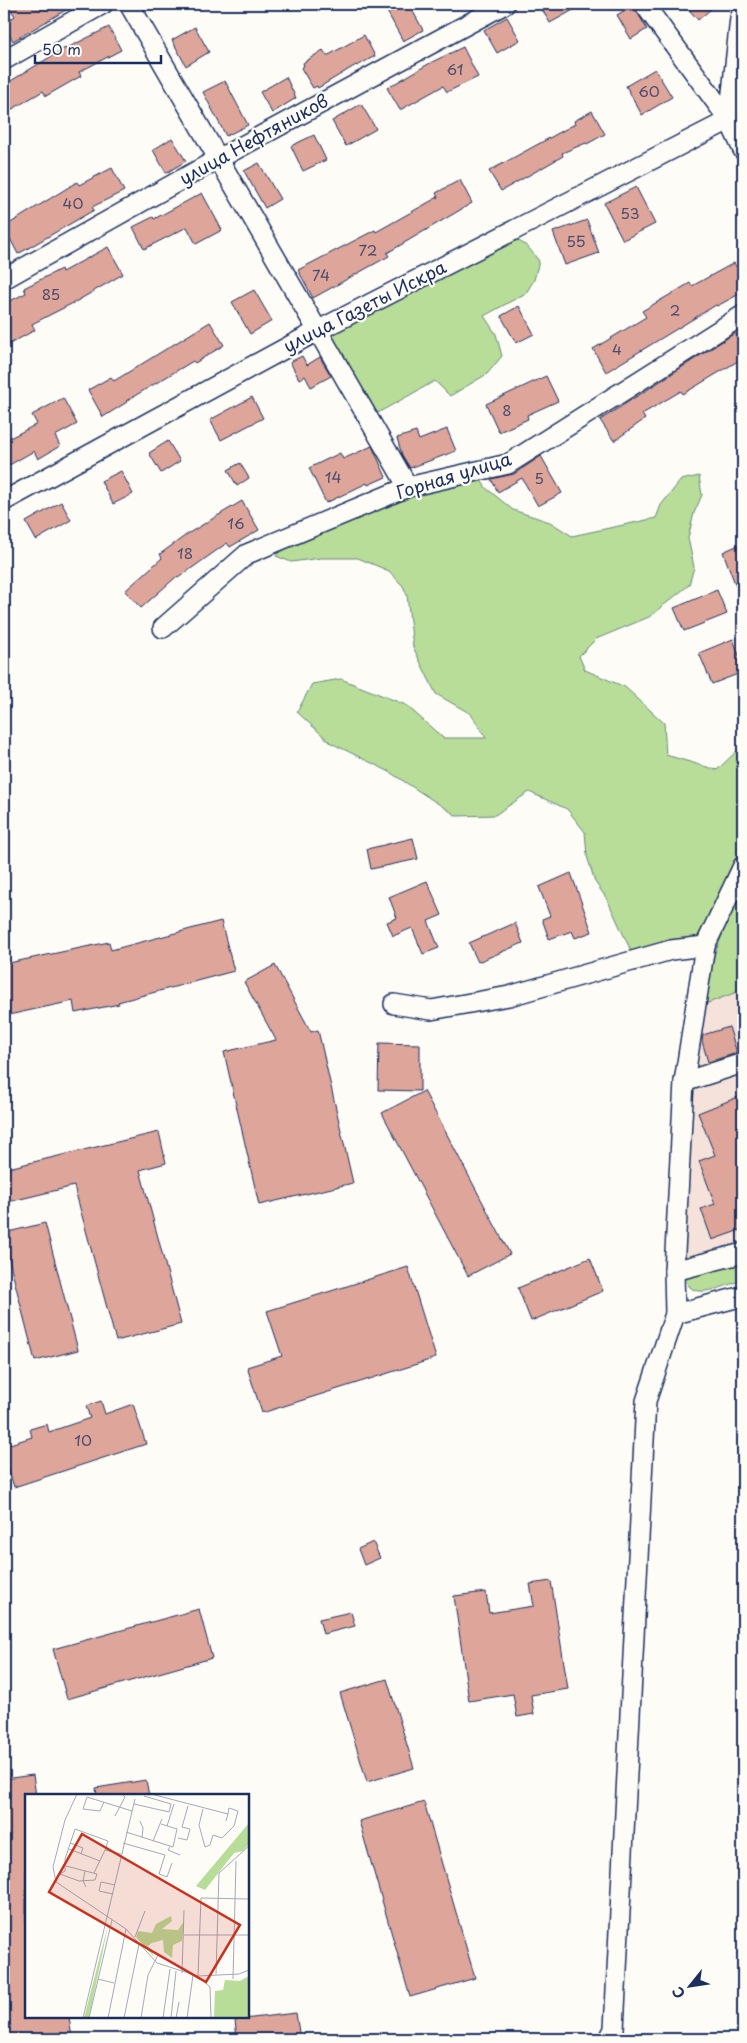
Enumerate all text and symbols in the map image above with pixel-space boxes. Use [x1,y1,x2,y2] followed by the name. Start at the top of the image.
[35,32,161,64] scale bar
[42,37,81,60] text: 50 m
[447,57,463,80] house number: 61
[638,79,660,102] house number: 60
[174,86,333,191] street label: улица Нефтяников
[63,191,83,214] house number: 40
[620,201,640,224] house number: 53
[566,229,586,252] house number: 55
[359,238,377,261] house number: 72
[278,252,451,359] street label: улица Газеты Искра
[312,263,330,286] house number: 74
[42,282,60,305] house number: 85
[670,298,680,321] house number: 2
[612,337,622,360] house number: 4
[502,398,512,421] house number: 8
[393,444,515,505] street label: Горная улица
[325,465,341,488] house number: 14
[534,466,544,489] house number: 5
[227,511,245,534] house number: 16
[177,541,193,564] house number: 18
[74,1428,92,1451] house number: 10
[25,1794,249,2018] inset map
[664,1960,714,2010] north arrow
[667,1983,690,2003] text: С

